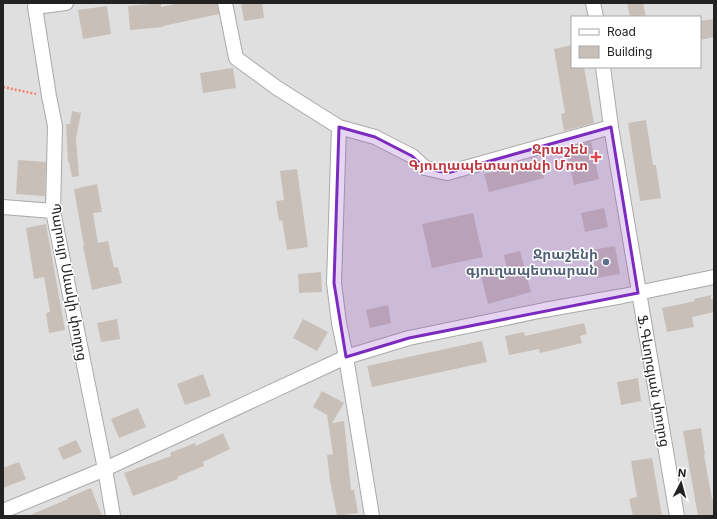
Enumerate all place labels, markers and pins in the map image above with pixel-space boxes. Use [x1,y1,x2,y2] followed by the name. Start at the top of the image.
[409,140,588,173] place label: Ջրաշեն Գյուղապետարանի Մոտ
[591,152,601,162] marker: Ջրաշեն Գյուղապետարանի Մոտ
[466,245,598,278] place label: Ջրաշենի գյուղապետարան
[601,257,611,267] marker: Ջրաշենի գյուղապետարան

